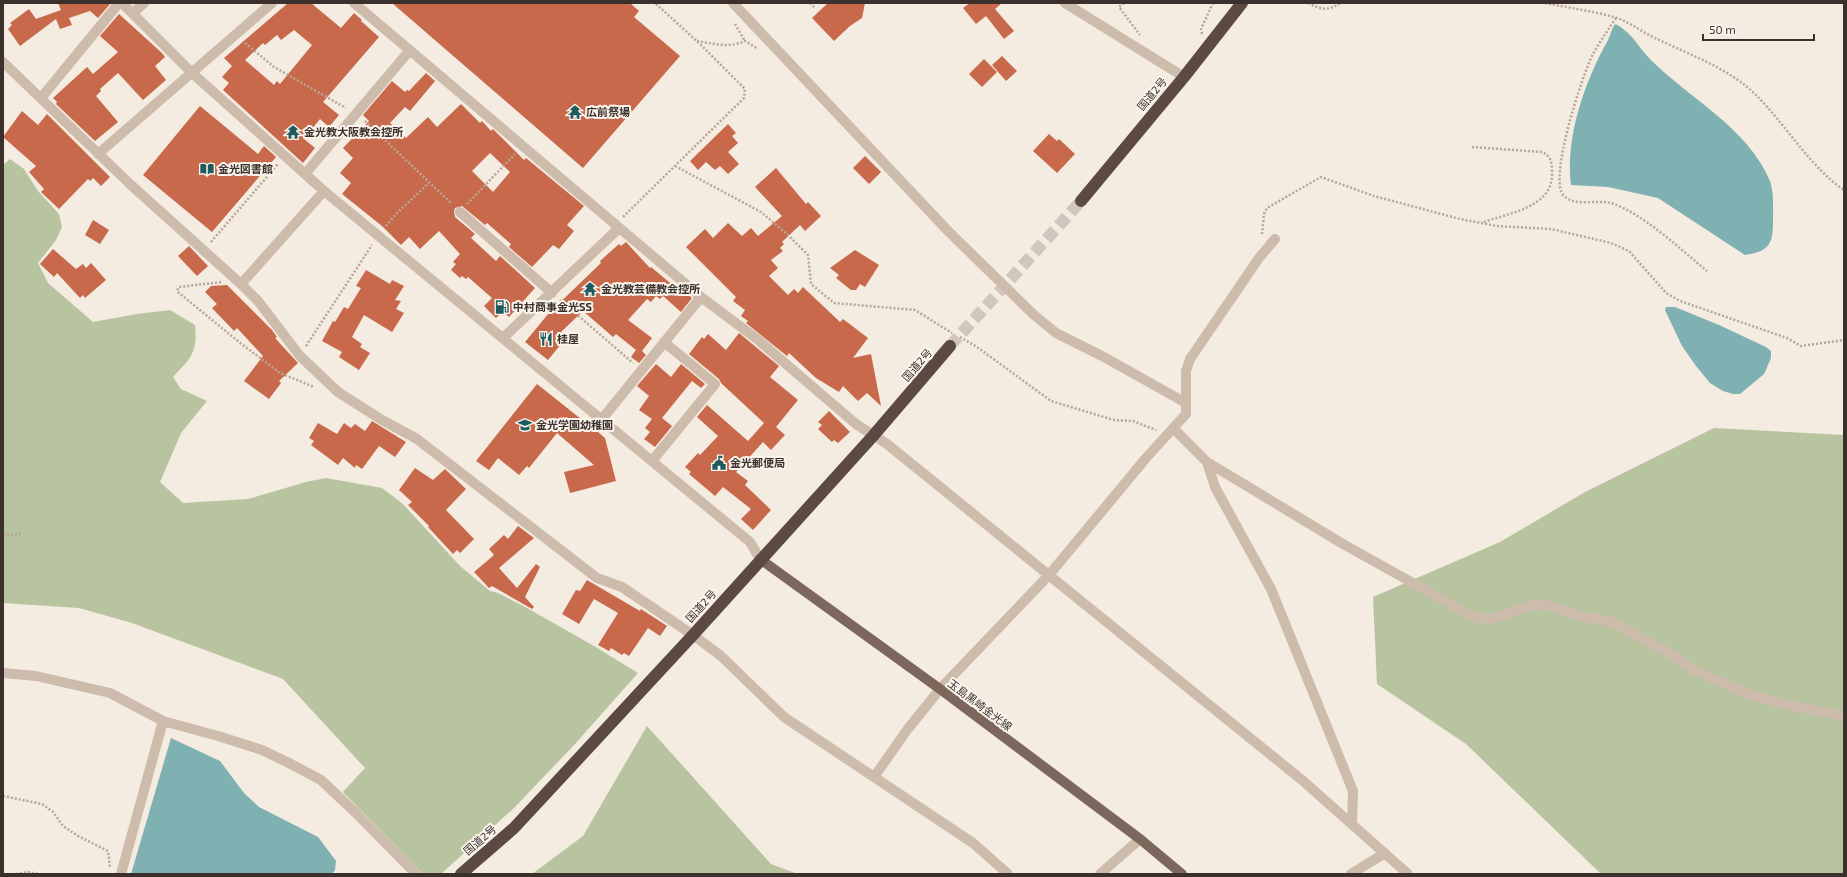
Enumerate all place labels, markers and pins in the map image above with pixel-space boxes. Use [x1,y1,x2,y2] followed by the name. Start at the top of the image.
[567,104,583,120] temple icon: 広前祭場
[586,105,630,118] place label: 広前祭場
[285,124,301,140] temple icon: 金光教大阪教会控所
[304,125,403,138] place label: 金光教大阪教会控所
[199,161,215,177] library icon: 金光図書館
[218,162,273,175] place label: 金光図書館
[582,281,598,297] temple icon: 金光教芸備教会控所
[601,282,700,295] place label: 金光教芸備教会控所
[494,299,510,315] fuel station icon: 中村商事金光SS
[513,300,592,313] place label: 中村商事金光SS
[538,331,554,347] restaurant icon: 桂屋
[557,332,579,345] place label: 桂屋
[517,417,533,433] school or university icon: 金光学園幼稚園
[536,418,613,431] place label: 金光学園幼稚園
[711,455,727,471] public building icon: 金光郵便局
[730,456,785,469] place label: 金光郵便局

